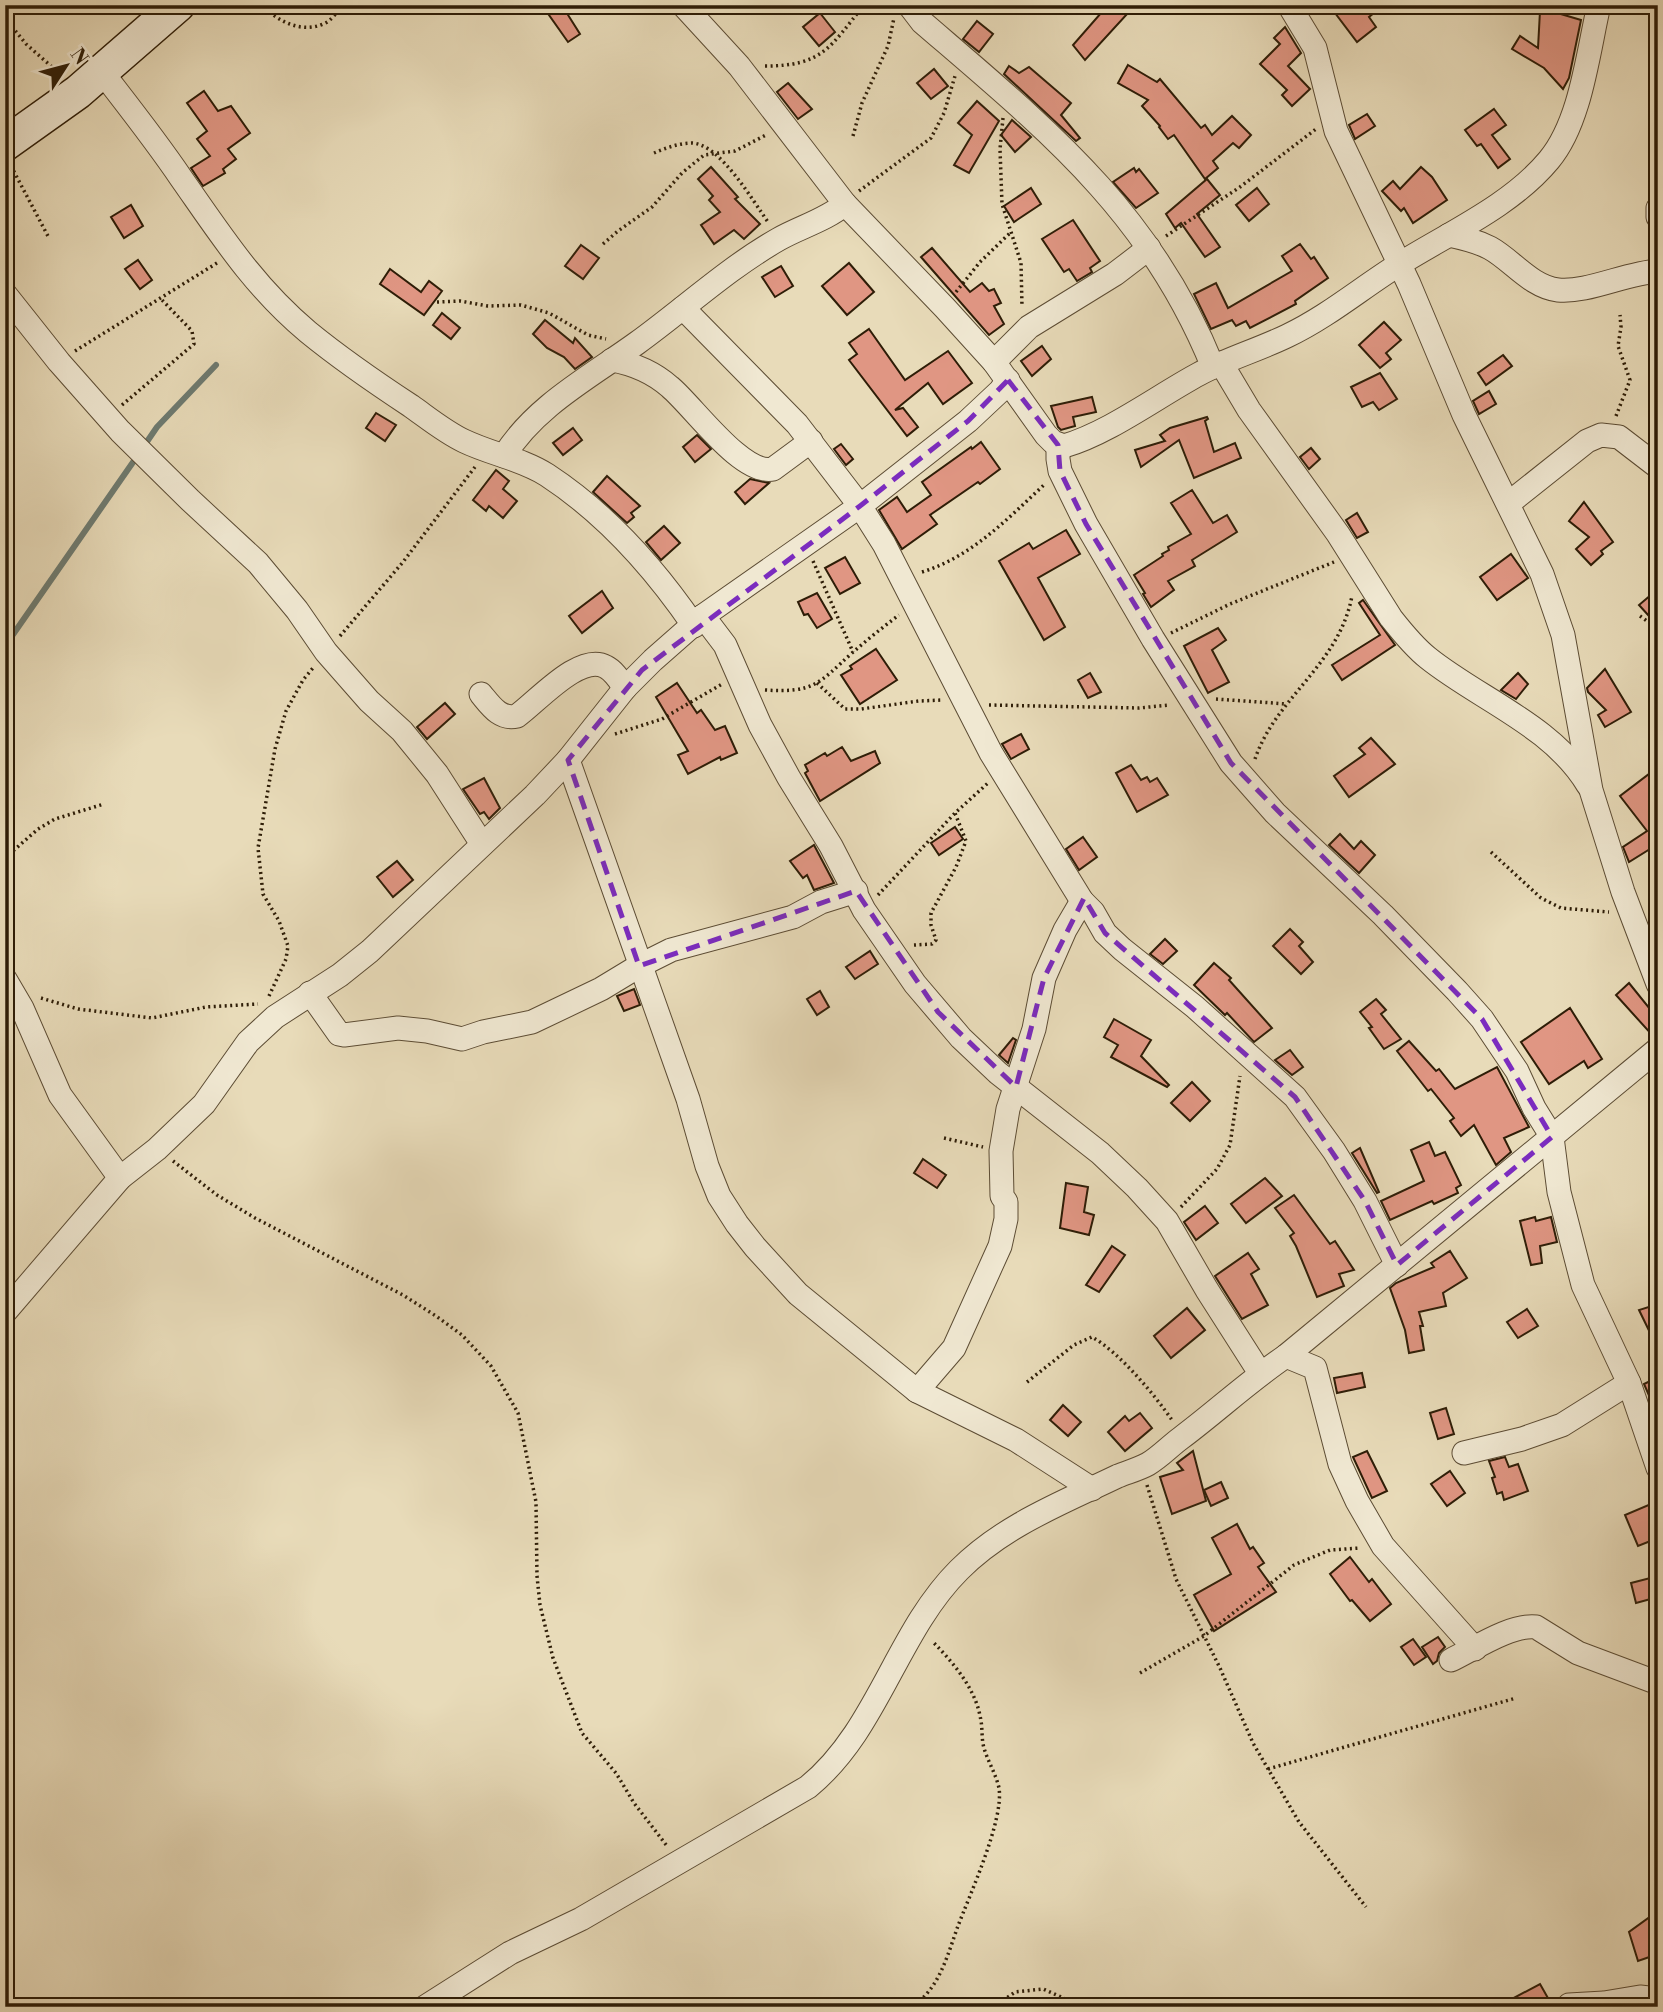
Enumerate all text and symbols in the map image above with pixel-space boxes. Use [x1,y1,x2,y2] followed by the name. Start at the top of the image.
[32,32,102,102] north arrow
[65,43,93,70] text: N

